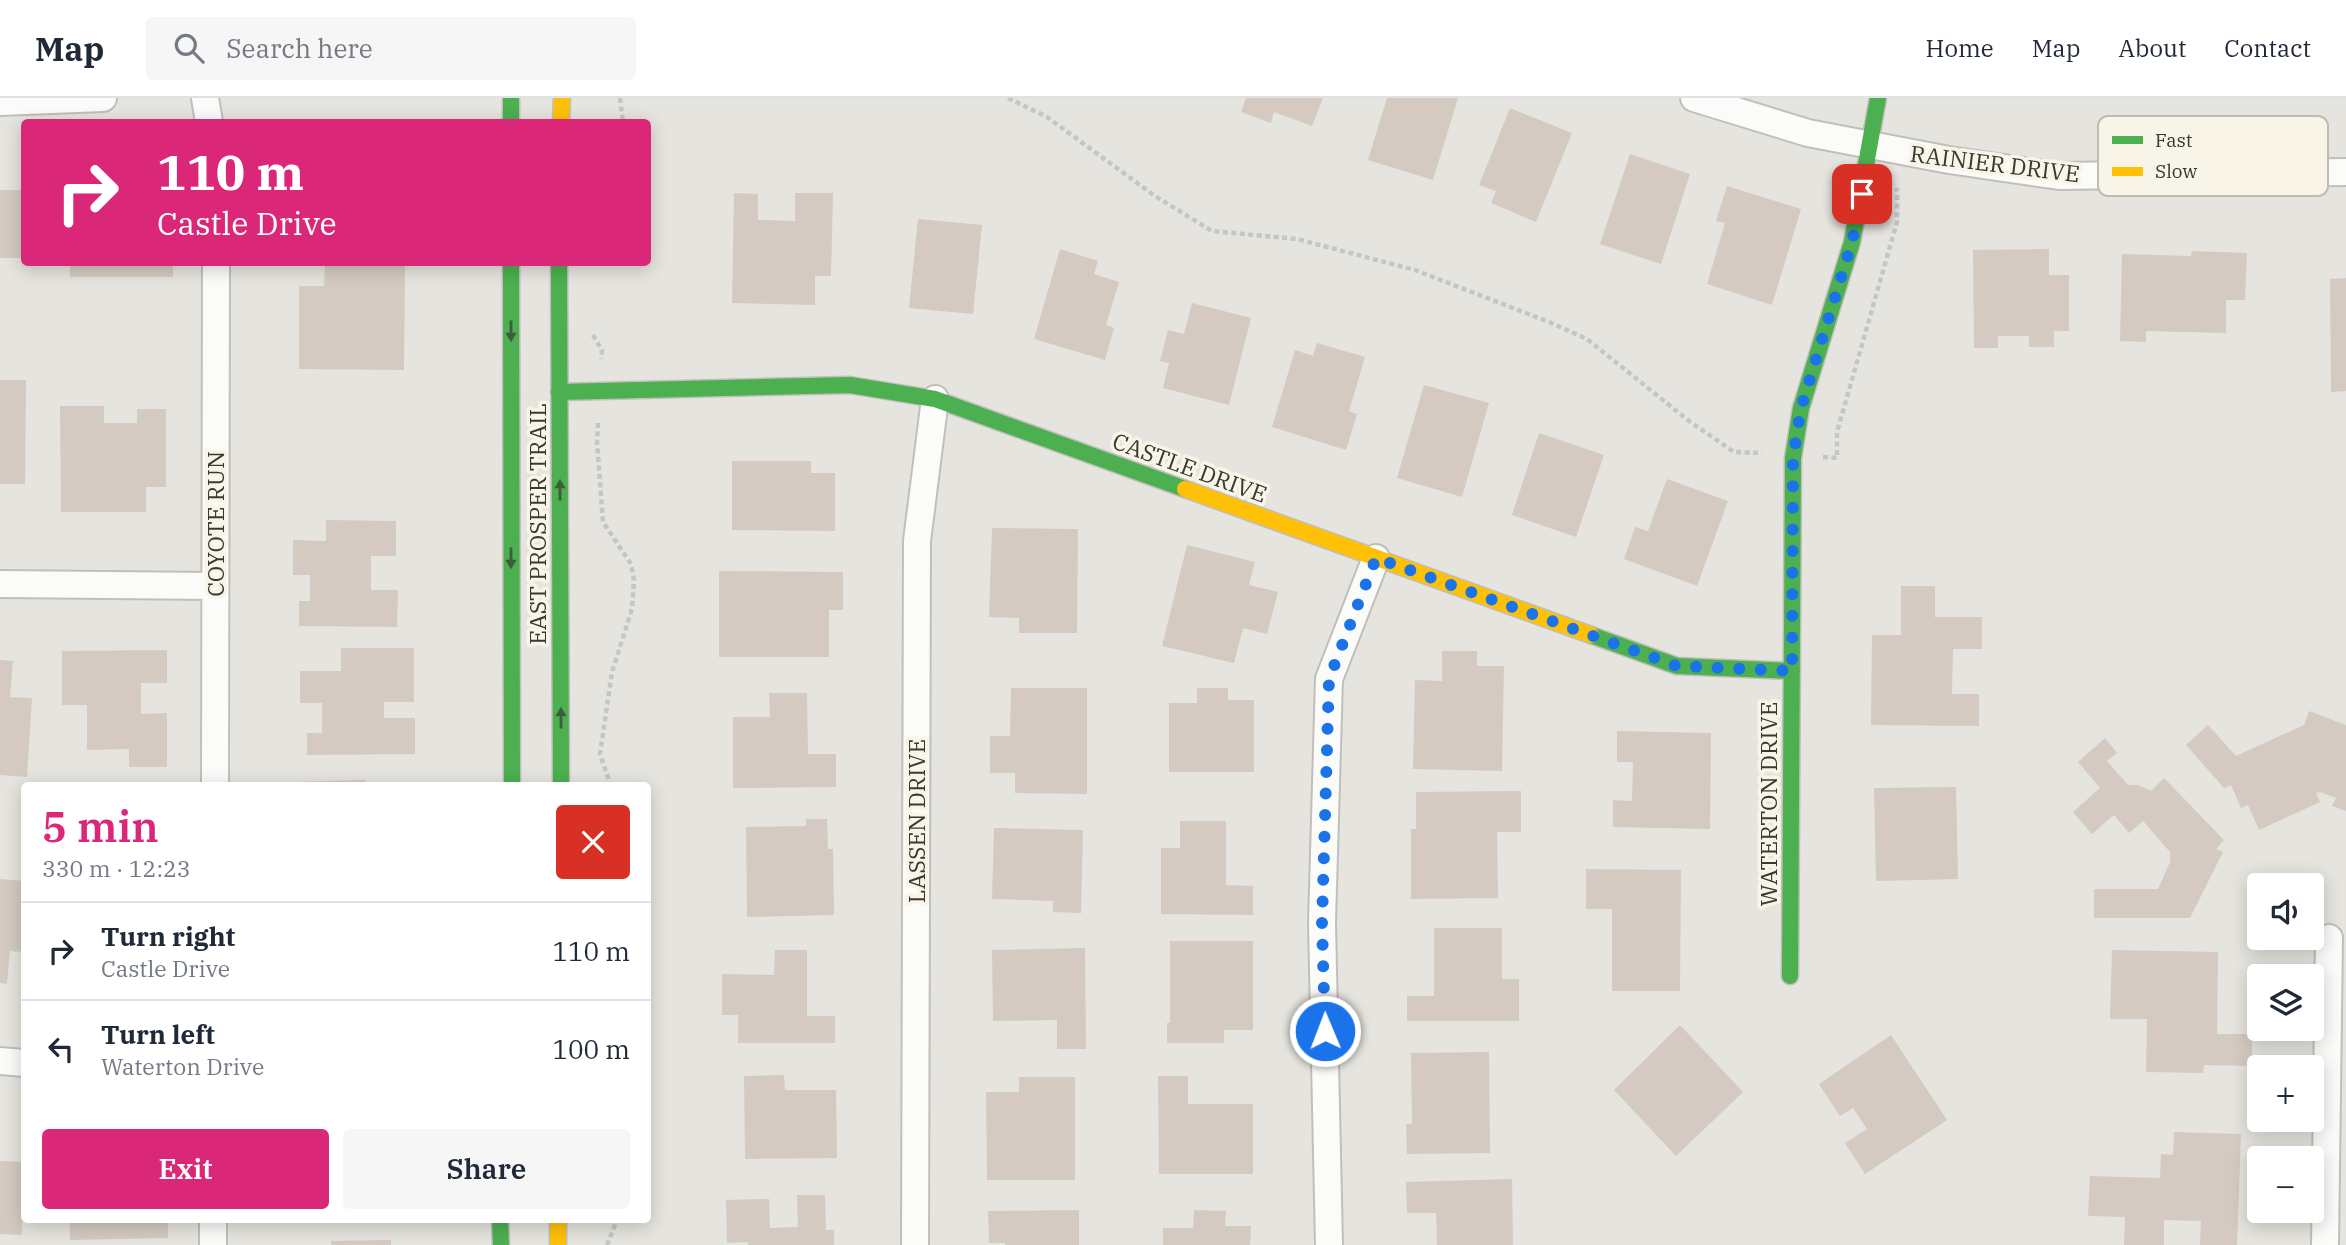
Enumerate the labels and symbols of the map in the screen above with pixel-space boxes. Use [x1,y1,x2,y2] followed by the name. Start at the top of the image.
[2098,116,2328,196] legend
[2155,128,2193,152] text: Fast
[1909,138,2081,188] street label: RAINIER DRIVE
[2155,159,2197,183] text: Slow
[1832,164,1892,224] pin
[505,320,517,342] one-way arrow
[522,403,552,645] street label: EAST PROSPER TRAIL
[1109,425,1271,509] street label: CASTLE DRIVE
[200,451,230,597] street label: COYOTE RUN
[554,479,565,501] one-way arrow
[505,547,517,569] one-way arrow
[1753,702,1783,906] street label: WATERTON DRIVE
[555,706,567,728] one-way arrow
[901,739,931,903] street label: LASSEN DRIVE
[1288,994,1362,1068] position arrow

